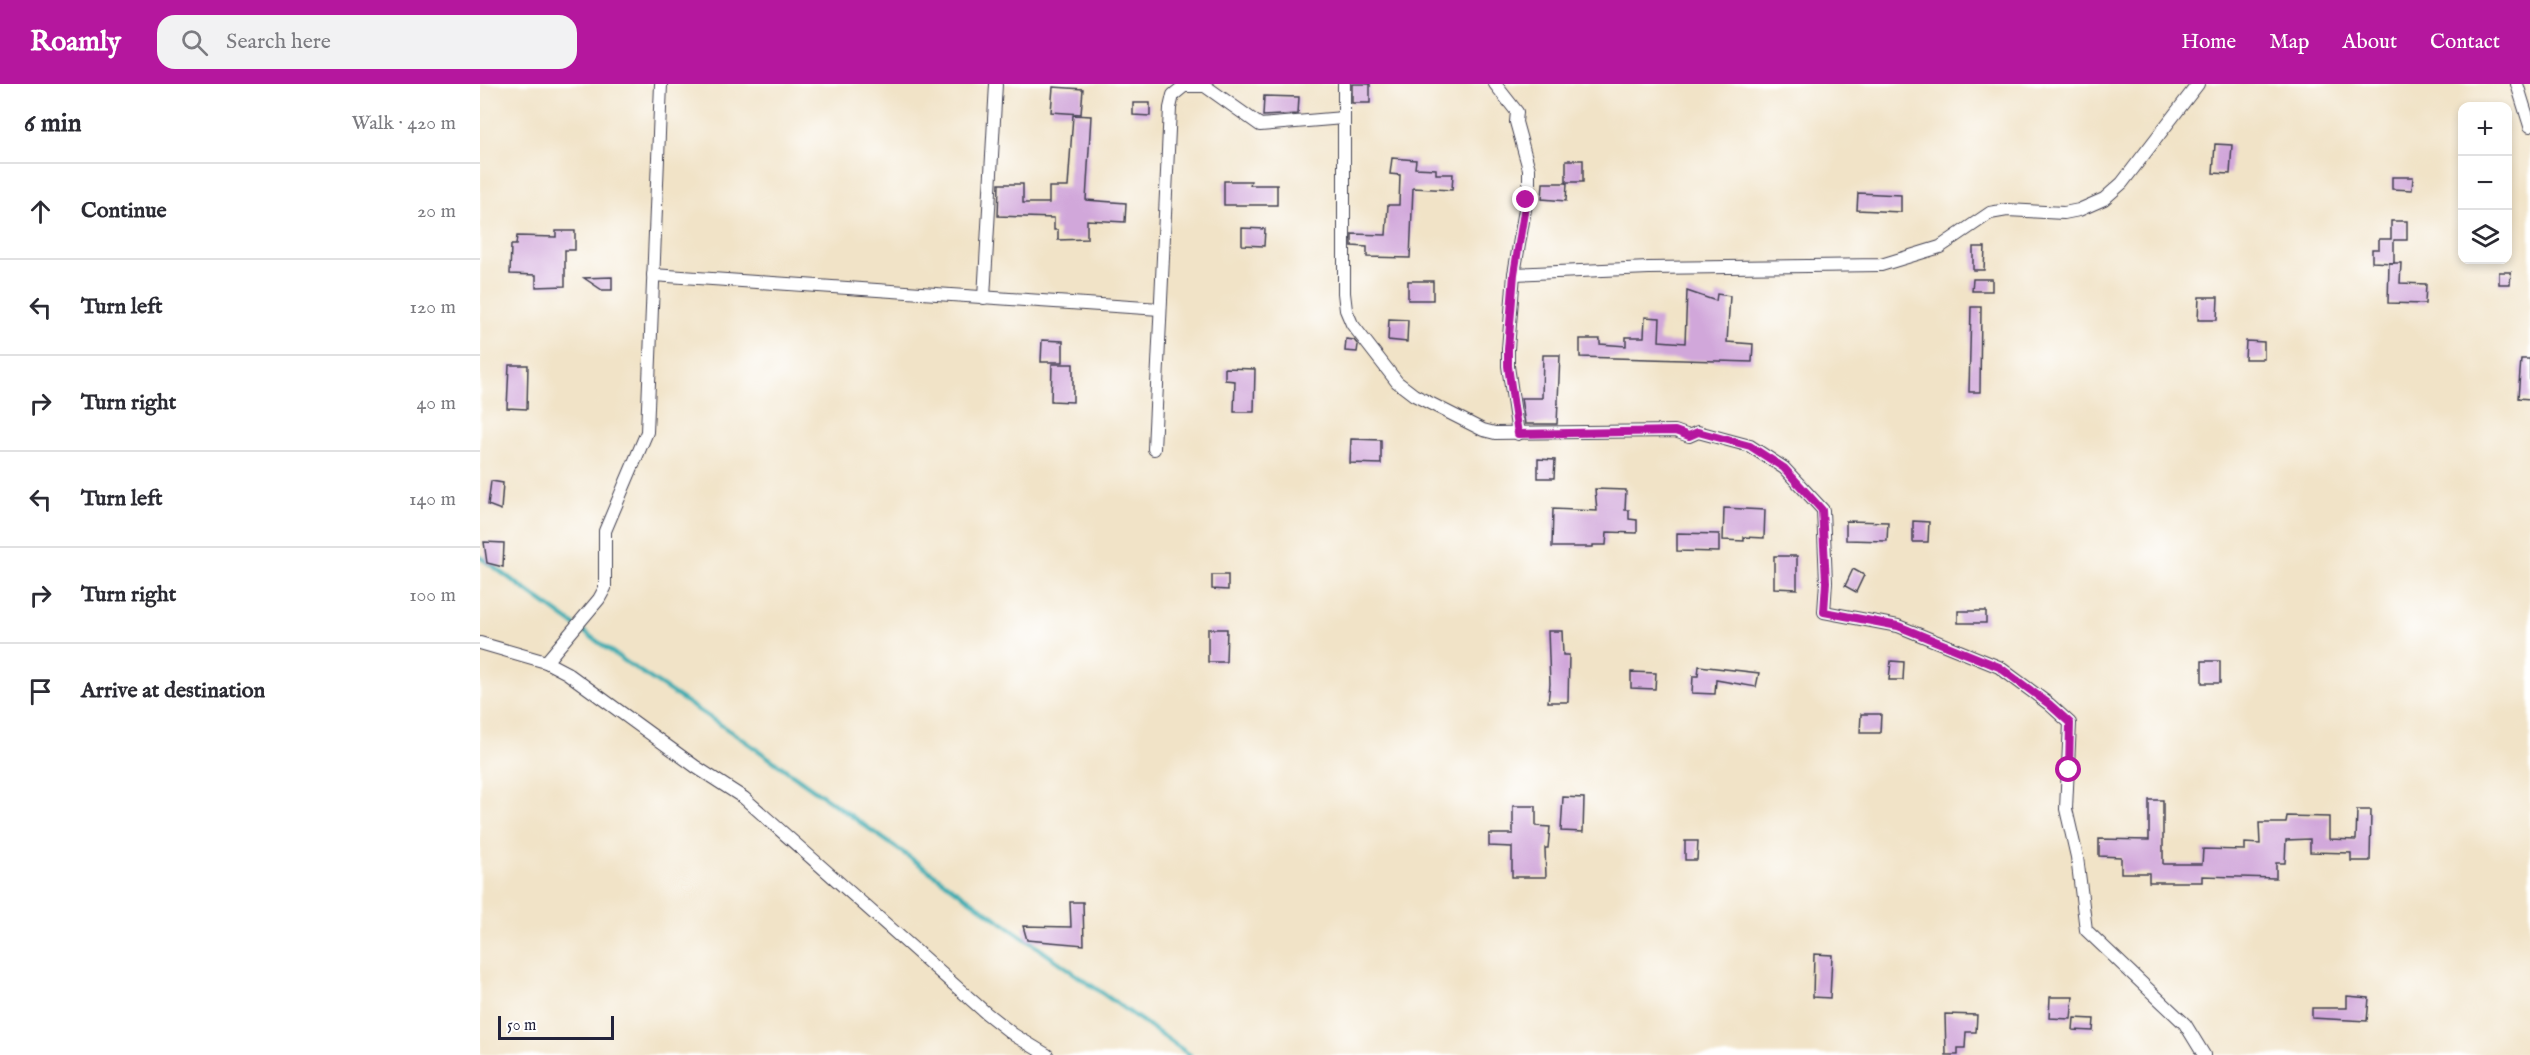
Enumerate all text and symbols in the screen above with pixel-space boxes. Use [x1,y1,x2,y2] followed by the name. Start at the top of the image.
[157,15,577,69] search box
[30,25,121,60] text: Roamly
[178,26,211,59] icon: search
[226,28,331,56] text: Search here
[2181,29,2236,56] text: Home
[2269,29,2309,56] text: Map
[2342,29,2397,56] text: About
[2430,29,2500,56] text: Contact
[2458,102,2512,264] map controls
[2458,102,2512,156] button: +
[24,107,82,140] text: 6 min
[351,111,456,136] text: Walk · 420 m
[2458,156,2512,210] button: −
[1512,186,1538,212] route end
[24,195,57,228] icon: ahead
[81,197,167,225] text: Continue
[417,199,456,224] text: 20 m
[2458,210,2512,264] button: layers
[24,291,57,324] icon: left
[81,293,163,321] text: Turn left
[410,295,456,320] text: 120 m
[24,387,57,420] icon: right
[81,389,176,417] text: Turn right
[417,391,456,416] text: 40 m
[24,483,57,516] icon: left
[81,485,163,513] text: Turn left
[409,487,456,512] text: 140 m
[24,579,57,612] icon: right
[81,581,176,609] text: Turn right
[409,583,456,608] text: 100 m
[24,675,57,708] icon: arrive
[81,677,265,705] text: Arrive at destination
[2055,756,2081,782] route start
[498,1013,614,1040] scale bar
[507,1016,536,1036] text: 50 m

